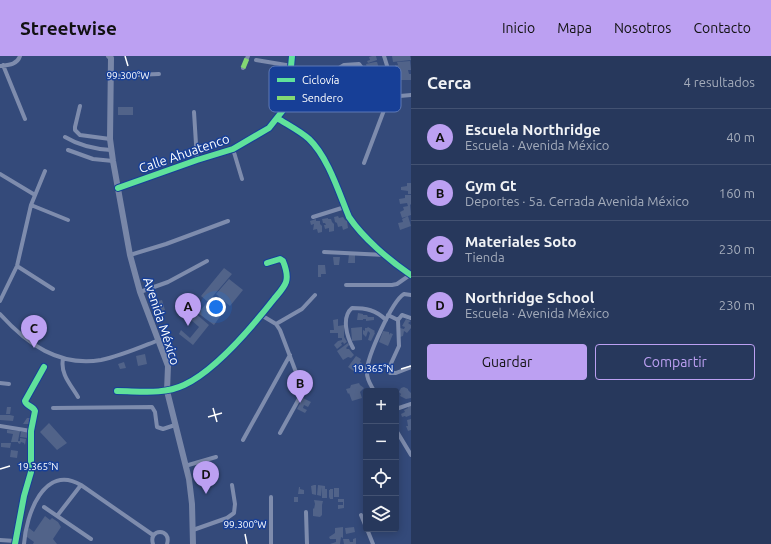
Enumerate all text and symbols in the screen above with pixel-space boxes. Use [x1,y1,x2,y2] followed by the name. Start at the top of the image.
[20,17,117,39] text: Streetwise
[502,20,535,36] text: Inicio
[557,20,592,36] text: Mapa
[614,20,671,36] text: Nosotros
[693,20,751,36] text: Contacto
[269,66,401,112] legend
[106,70,150,81] text: 99.300°W
[427,73,472,92] text: Cerca
[302,74,340,86] text: Ciclovía
[684,75,755,89] text: 4 resultados
[302,92,343,104] text: Sendero
[465,121,601,138] text: Escuela Northridge
[435,130,445,144] text: A
[726,130,755,144] text: 40 m
[137,131,231,175] street label: Calle Ahuatenco
[465,138,609,152] text: Escuela · Avenida México
[465,177,517,194] text: Gym Gt
[436,186,444,200] text: B
[719,186,755,200] text: 160 m
[465,194,689,208] text: Deportes · 5a. Cerrada Avenida México
[465,233,576,250] text: Materiales Soto
[436,242,444,256] text: C
[719,242,755,256] text: 230 m
[465,250,505,264] text: Tienda
[141,275,183,367] street label: Avenida México
[465,289,594,306] text: Northridge School
[175,293,201,326] pin: A
[206,297,226,317] your location
[435,298,445,312] text: D
[719,298,755,312] text: 230 m
[465,306,609,320] text: Escuela · Avenida México
[21,315,47,348] pin: C
[427,344,587,380] button: Guardar
[595,344,755,380] button: Compartir
[352,363,394,374] text: 19.365°N
[287,370,313,403] pin: B
[363,388,399,532] map controls
[363,388,399,424] button: +
[363,424,399,460] button: −
[363,460,399,496] button: locate
[17,461,59,472] text: 19.365°N
[193,461,219,494] pin: D
[363,496,399,532] button: layers
[223,519,267,530] text: 99.300°W

